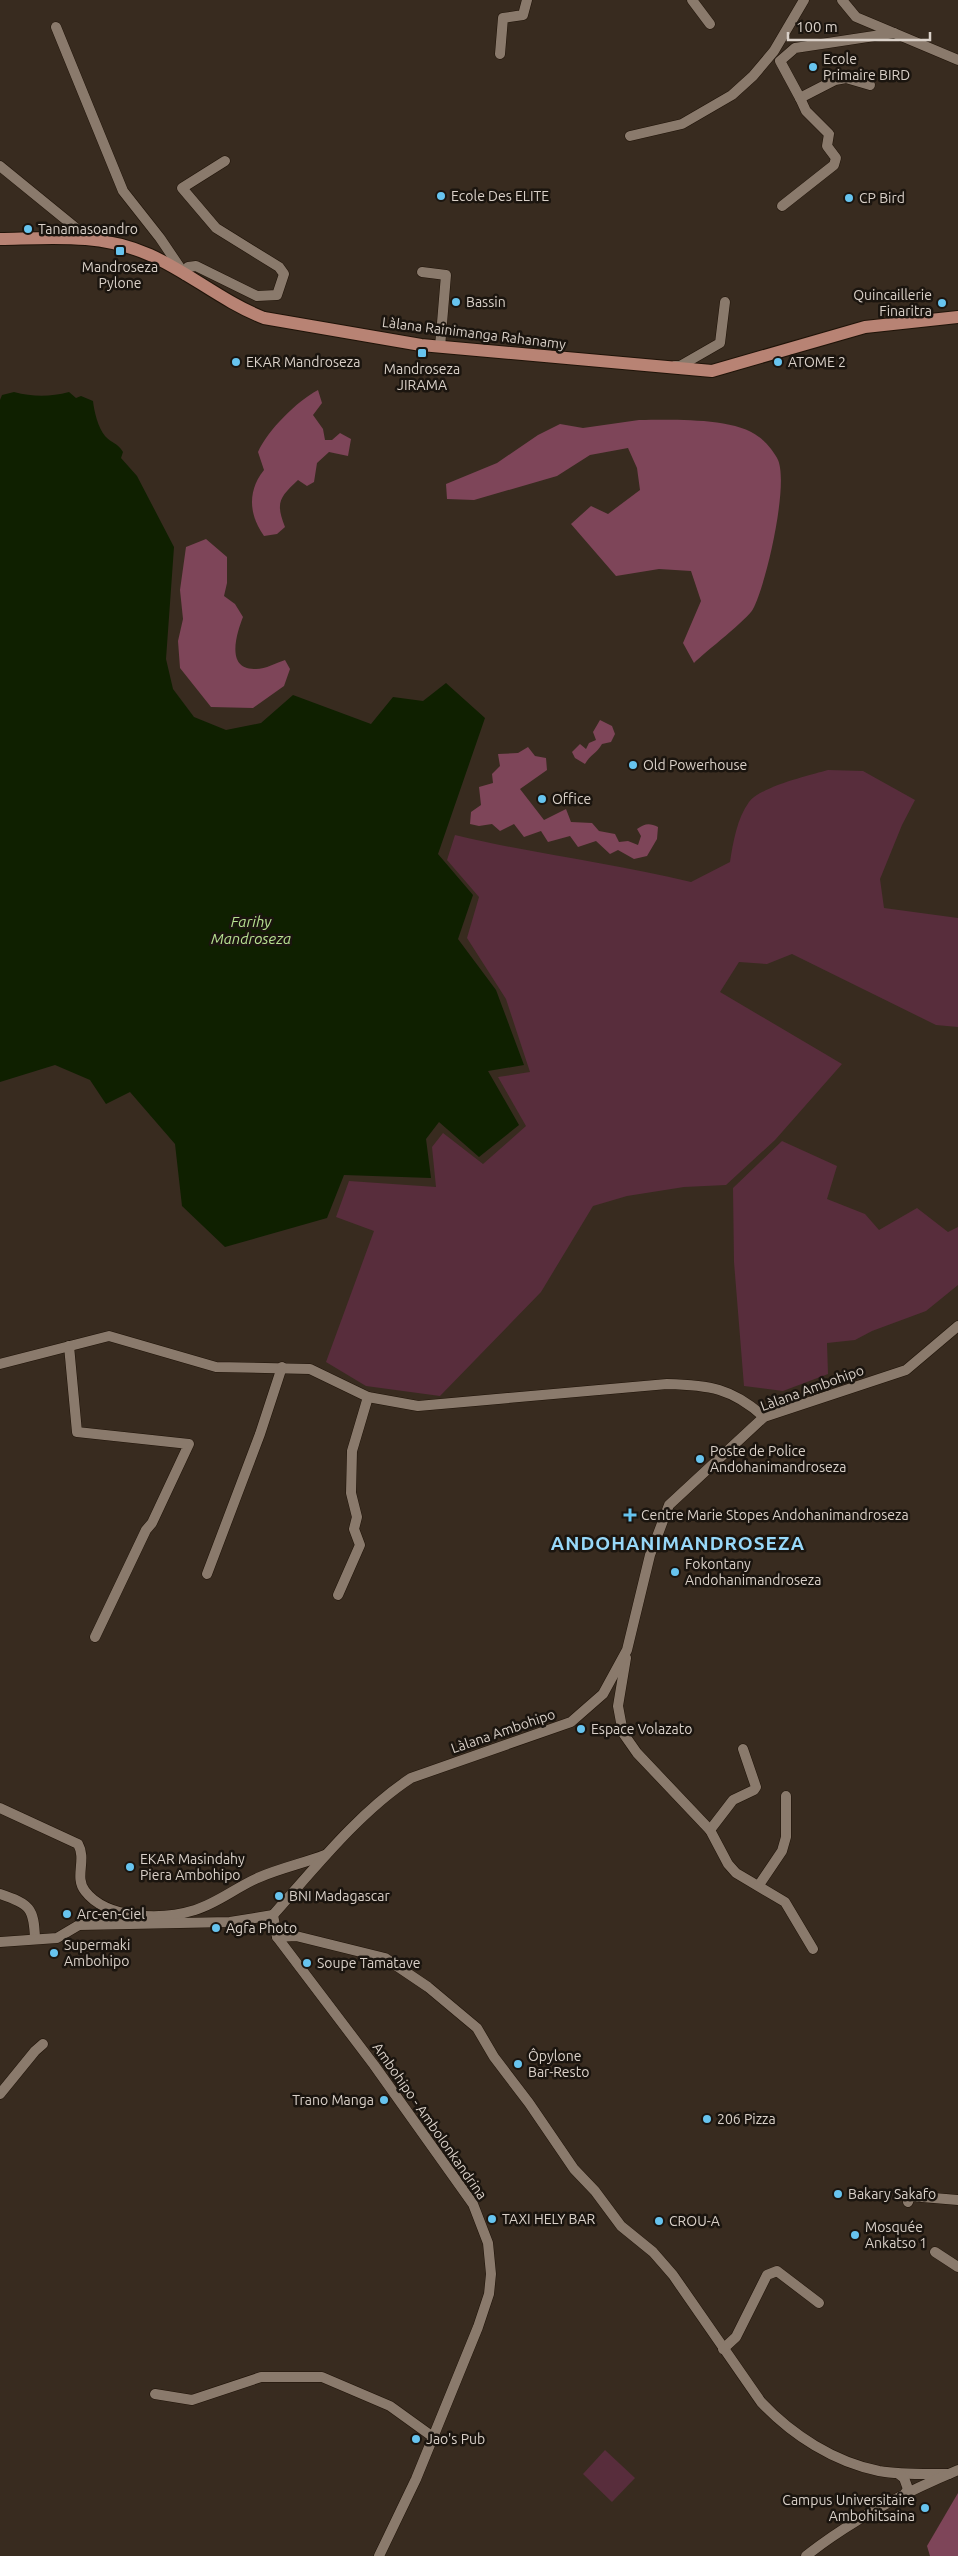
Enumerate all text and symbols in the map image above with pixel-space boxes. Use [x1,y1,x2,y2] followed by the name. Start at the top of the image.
[788,10,930,42] scale bar
[796,18,838,35] text: 100 m
[823,51,910,83] place label: Ecole Primaire BIRD
[807,61,819,73] marker: Ecole Primaire BIRD
[451,188,549,204] place label: Ecole Des ELITE
[435,190,447,202] marker: Ecole Des ELITE
[859,190,905,206] place label: CP Bird
[843,192,855,204] marker: CP Bird
[38,221,138,237] place label: Tanamasoandro
[22,223,34,235] marker: Tanamasoandro
[114,245,126,257] marker: Mandroseza Pylone
[82,259,158,291] place label: Mandroseza Pylone
[853,287,932,319] place label: Quincaillerie Finaritra
[466,294,506,310] place label: Bassin
[450,296,462,308] marker: Bassin
[936,297,948,309] marker: Quincaillerie Finaritra
[381,314,567,352] street label: Làlana Rainimanga Rahanamy
[416,347,428,359] marker: Mandroseza JIRAMA
[246,354,360,370] place label: EKAR Mandroseza
[788,354,846,370] place label: ATOME 2
[230,356,242,368] marker: EKAR Mandroseza
[772,356,784,368] marker: ATOME 2
[384,361,460,393] place label: Mandroseza JIRAMA
[643,757,747,773] place label: Old Powerhouse
[627,759,639,771] marker: Old Powerhouse
[552,791,591,807] place label: Office
[536,793,548,805] marker: Office
[211,913,291,947] water label: Farihy Mandroseza
[758,1362,866,1414] street label: Làlana Ambohipo
[710,1443,846,1475] place label: Poste de Police Andohanimandroseza
[694,1453,706,1465] marker: Poste de Police Andohanimandroseza
[641,1507,909,1523] place label: Centre Marie Stopes Andohanimandroseza
[623,1508,637,1522] marker: Centre Marie Stopes Andohanimandroseza
[551,1532,805,1554] district label: ANDOHANIMANDROSEZA
[685,1556,821,1588] place label: Fokontany Andohanimandroseza
[669,1566,681,1578] marker: Fokontany Andohanimandroseza
[449,1706,557,1756] street label: Làlana Ambohipo
[591,1721,692,1737] place label: Espace Volazato
[575,1723,587,1735] marker: Espace Volazato
[140,1851,245,1883] place label: EKAR Masindahy Piera Ambohipo
[124,1861,136,1873] marker: EKAR Masindahy Piera Ambohipo
[289,1888,390,1904] place label: BNI Madagascar
[273,1890,285,1902] marker: BNI Madagascar
[77,1906,145,1922] place label: Arc-en-Ciel
[61,1908,73,1920] marker: Arc-en-Ciel
[226,1920,297,1936] place label: Agfa Photo
[210,1922,222,1934] marker: Agfa Photo
[64,1937,130,1969] place label: Supermaki Ambohipo
[48,1947,60,1959] marker: Supermaki Ambohipo
[317,1955,421,1971] place label: Soupe Tamatave
[301,1957,313,1969] marker: Soupe Tamatave
[370,2040,490,2202] street label: Ambohipo - Ambolonkandrina
[528,2047,589,2080] place label: Ôpylone Bar-Resto
[512,2058,524,2070] marker: Ôpylone Bar-Resto
[292,2092,374,2108] place label: Trano Manga
[378,2094,390,2106] marker: Trano Manga
[717,2111,776,2127] place label: 206 Pizza
[701,2113,713,2125] marker: 206 Pizza
[848,2186,936,2202] place label: Bakary Sakafo
[832,2188,844,2200] marker: Bakary Sakafo
[502,2211,595,2227] place label: TAXI HELY BAR
[486,2213,498,2225] marker: TAXI HELY BAR
[669,2213,720,2229] place label: CROU-A
[653,2215,665,2227] marker: CROU-A
[865,2219,927,2251] place label: Mosquée Ankatso 1
[849,2229,861,2241] marker: Mosquée Ankatso 1
[426,2431,485,2447] place label: Jao's Pub
[410,2433,422,2445] marker: Jao's Pub
[782,2492,915,2524] place label: Campus Universitaire Ambohitsaina
[919,2502,931,2514] marker: Campus Universitaire Ambohitsaina

